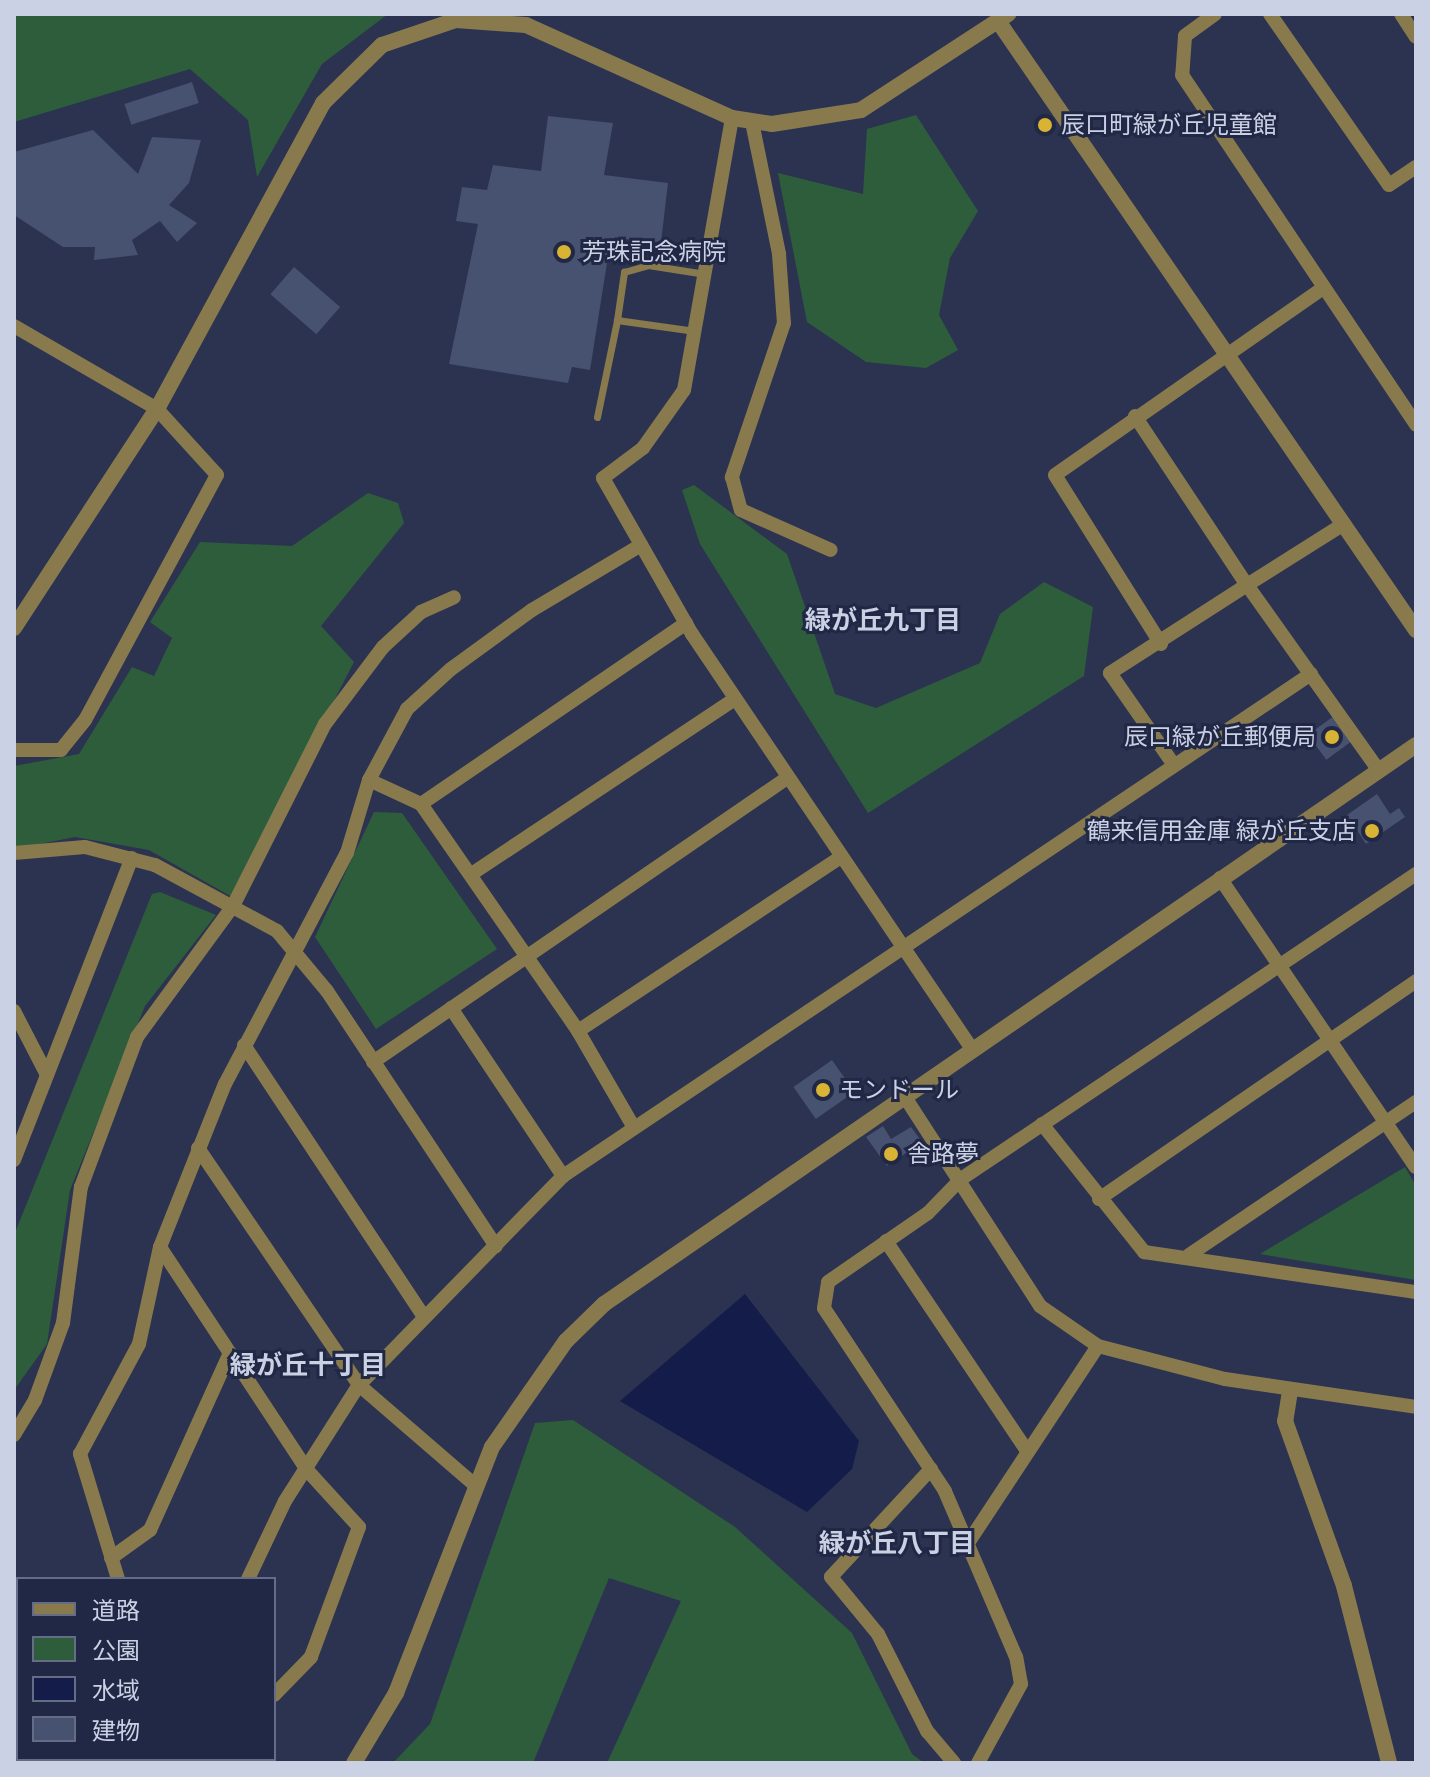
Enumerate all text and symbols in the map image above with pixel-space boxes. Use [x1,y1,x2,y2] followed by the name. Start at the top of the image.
[1061,111,1277,139] place label: 辰口町緑が丘児童館
[1036,116,1054,134] marker: 辰口町緑が丘児童館
[582,238,726,266] place label: 芳珠記念病院
[553,241,575,263] marker: 芳珠記念病院
[805,604,961,636] district label: 緑が丘九丁目
[1124,723,1316,751] place label: 辰口緑が丘郵便局
[1323,728,1341,746] marker: 辰口緑が丘郵便局
[1087,817,1356,845] place label: 鶴来信用金庫 緑が丘支店
[1363,822,1381,840] marker: 鶴来信用金庫 緑が丘支店
[839,1076,959,1104] place label: モンドール
[814,1081,832,1099] marker: モンドール
[907,1140,979,1168] place label: 舎路夢
[882,1145,900,1163] marker: 舎路夢
[230,1349,386,1381] district label: 緑が丘十丁目
[819,1527,975,1559] district label: 緑が丘八丁目
[16,1577,276,1761] legend
[92,1592,140,1628] text: 道路
[92,1632,140,1668] text: 公園
[92,1672,140,1708] text: 水域
[92,1712,140,1748] text: 建物

